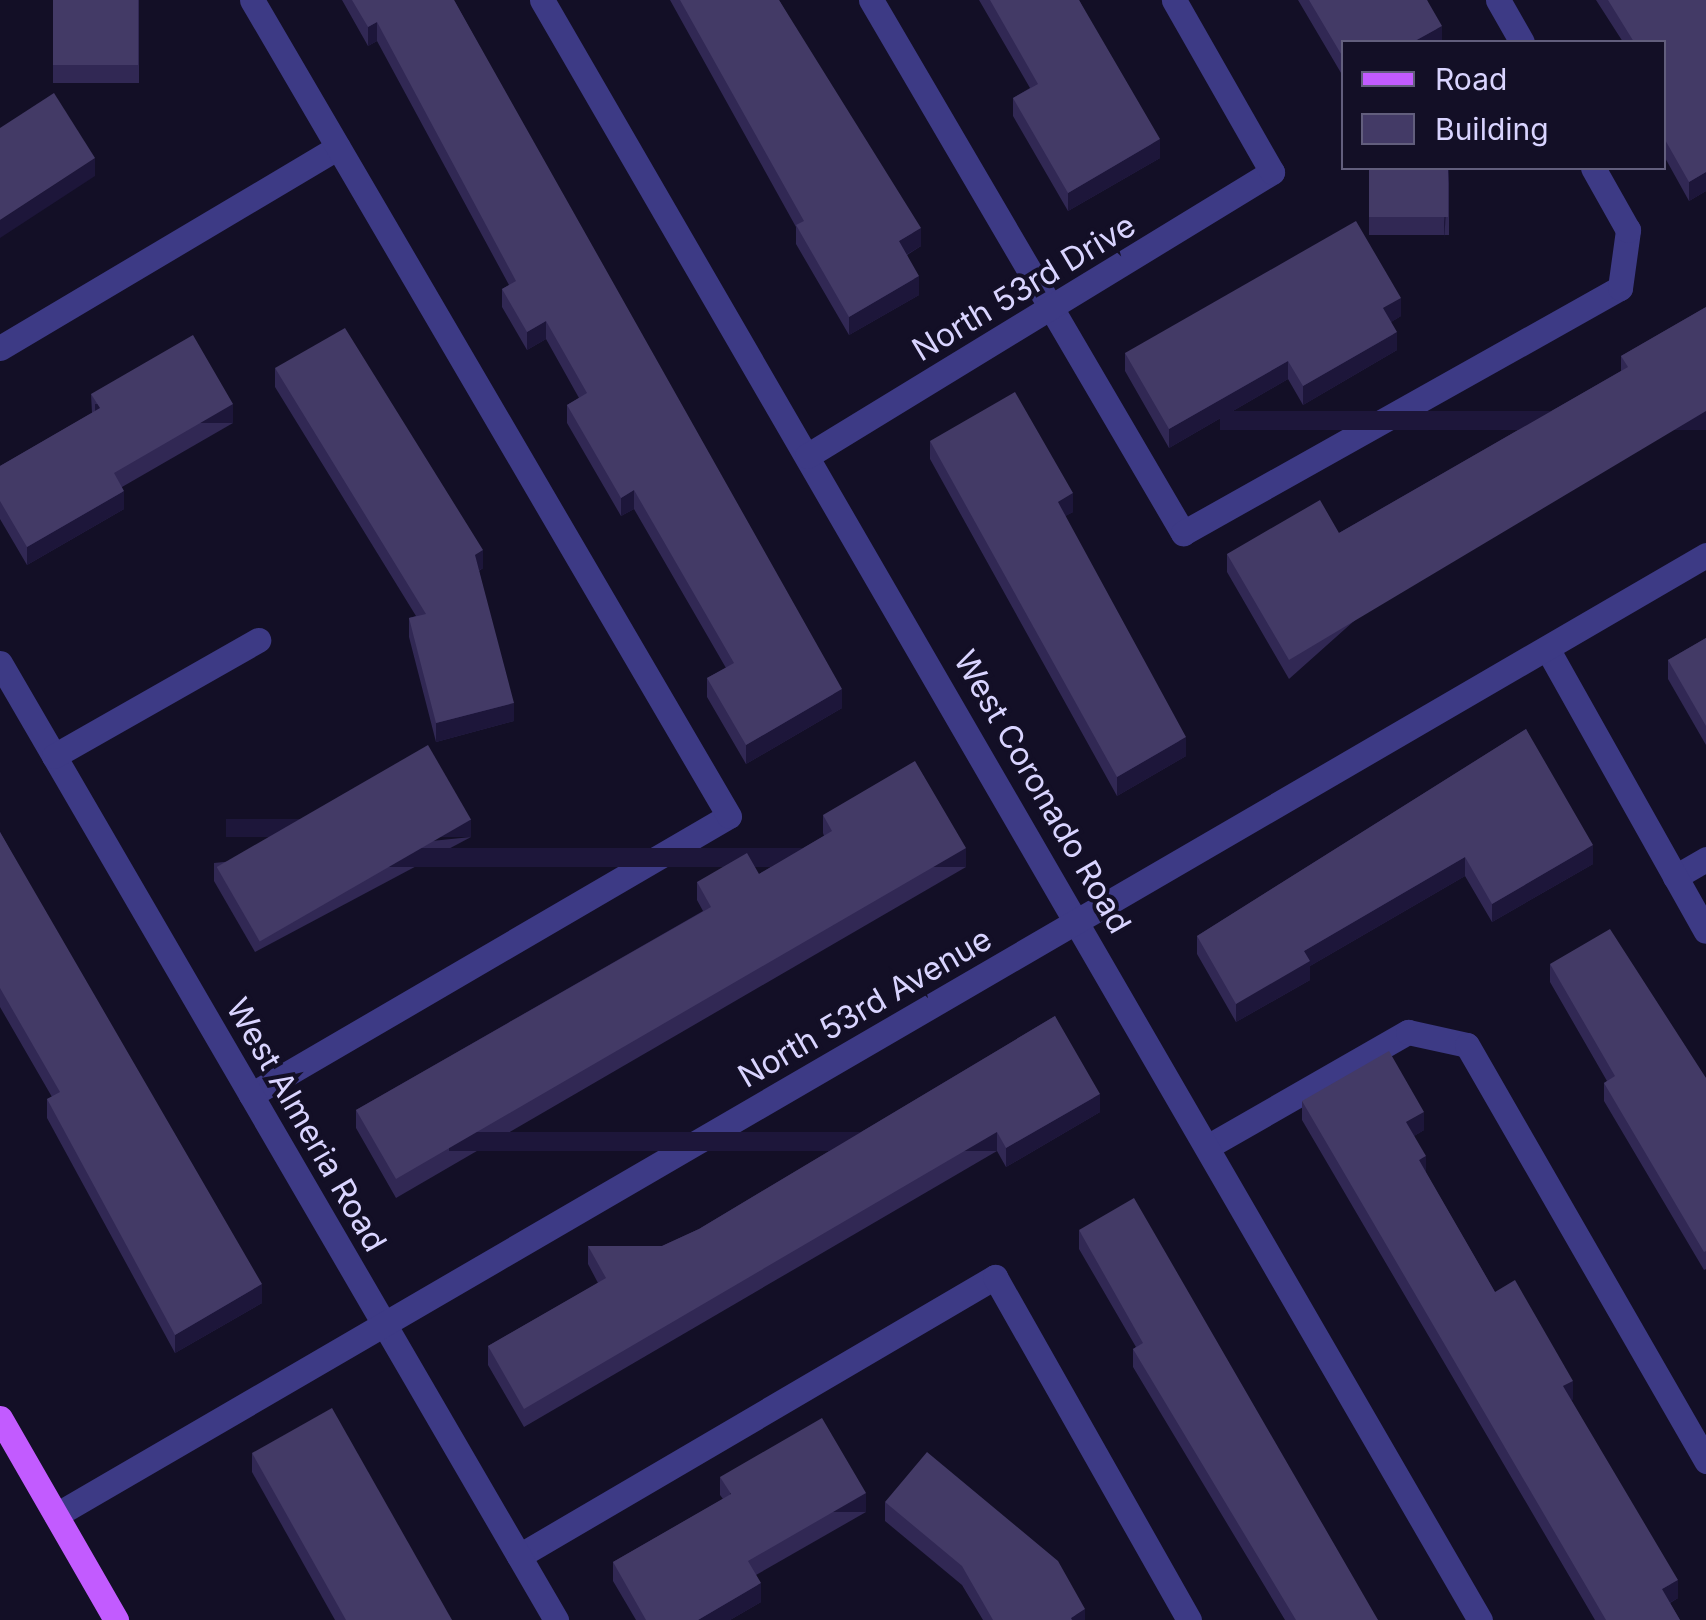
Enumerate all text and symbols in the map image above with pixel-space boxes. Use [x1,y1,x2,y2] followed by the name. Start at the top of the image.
[1341,40,1666,170] legend
[1435,61,1507,97] text: Road
[1435,111,1549,147] text: Building
[906,206,1142,370] street label: North 53rd Drive
[945,644,1139,940] street label: West Coronado Road
[732,920,998,1096] street label: North 53rd Avenue
[218,992,394,1258] street label: West Almeria Road

